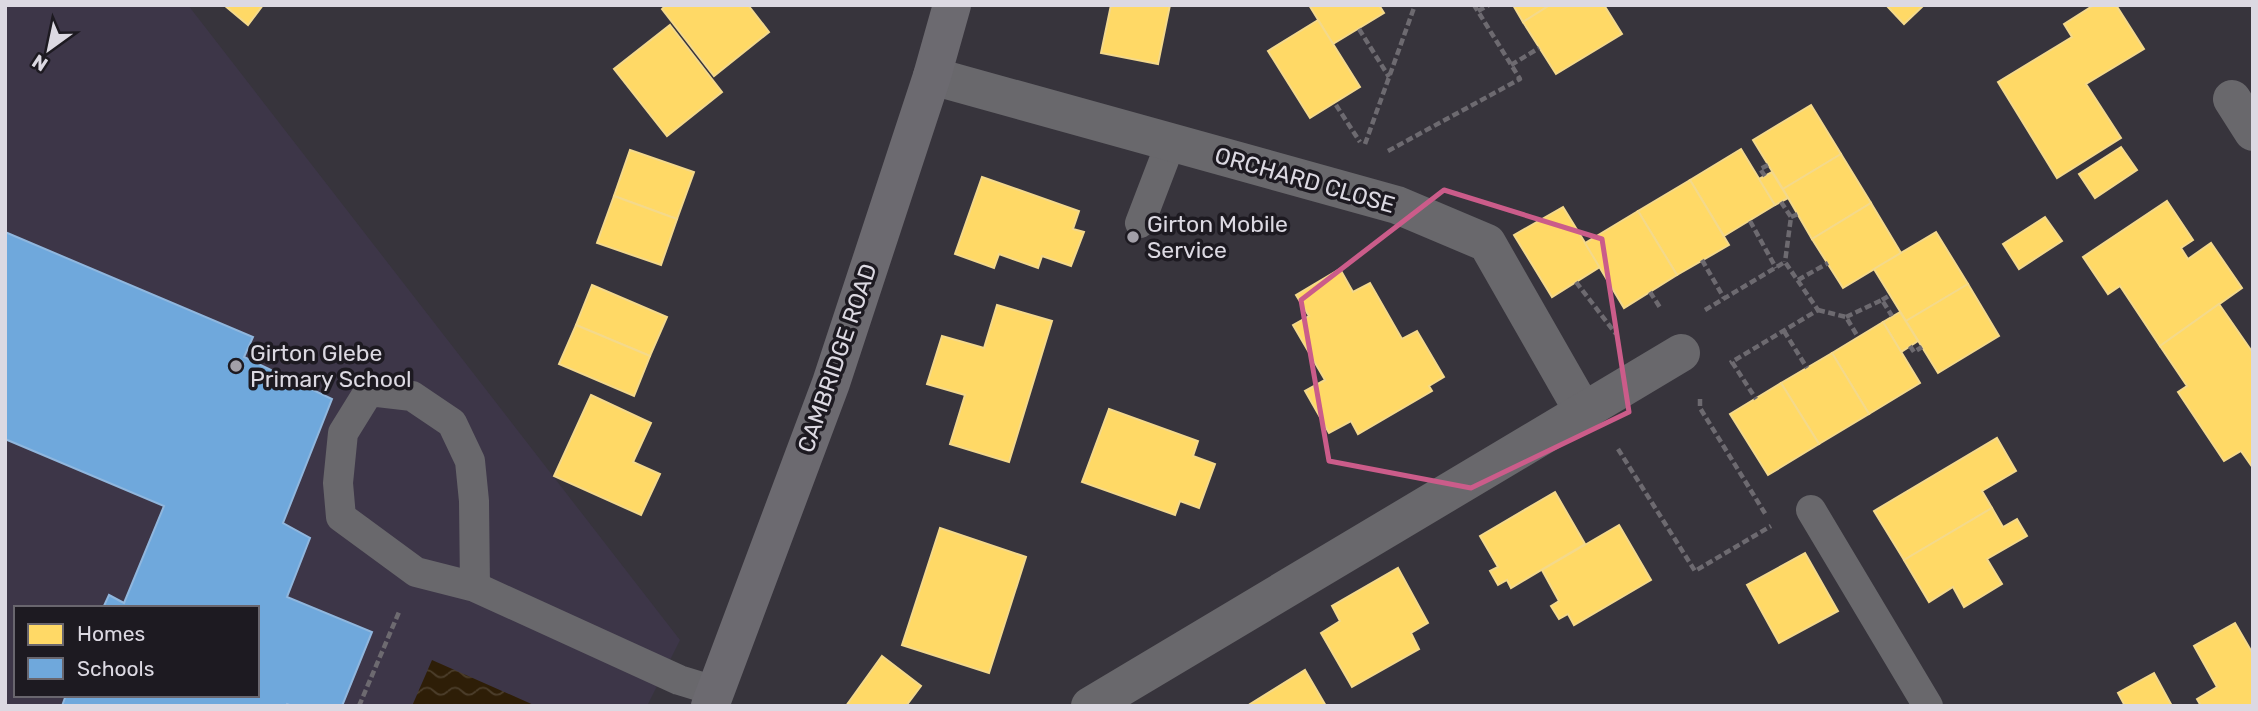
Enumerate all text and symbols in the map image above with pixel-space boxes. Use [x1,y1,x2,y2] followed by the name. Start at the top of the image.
[14,14,84,84] north arrow
[28,49,52,76] text: N
[1212,141,1398,219] street label: ORCHARD CLOSE
[1147,210,1288,264] place label: Girton Mobile Service
[1125,229,1141,245] marker: Girton Mobile Service
[791,260,883,456] street label: CAMBRIDGE ROAD
[250,339,412,393] place label: Girton Glebe Primary School
[228,358,244,374] marker: Girton Glebe Primary School
[14,606,259,697] legend
[77,621,145,646] text: Homes
[77,656,154,681] text: Schools

